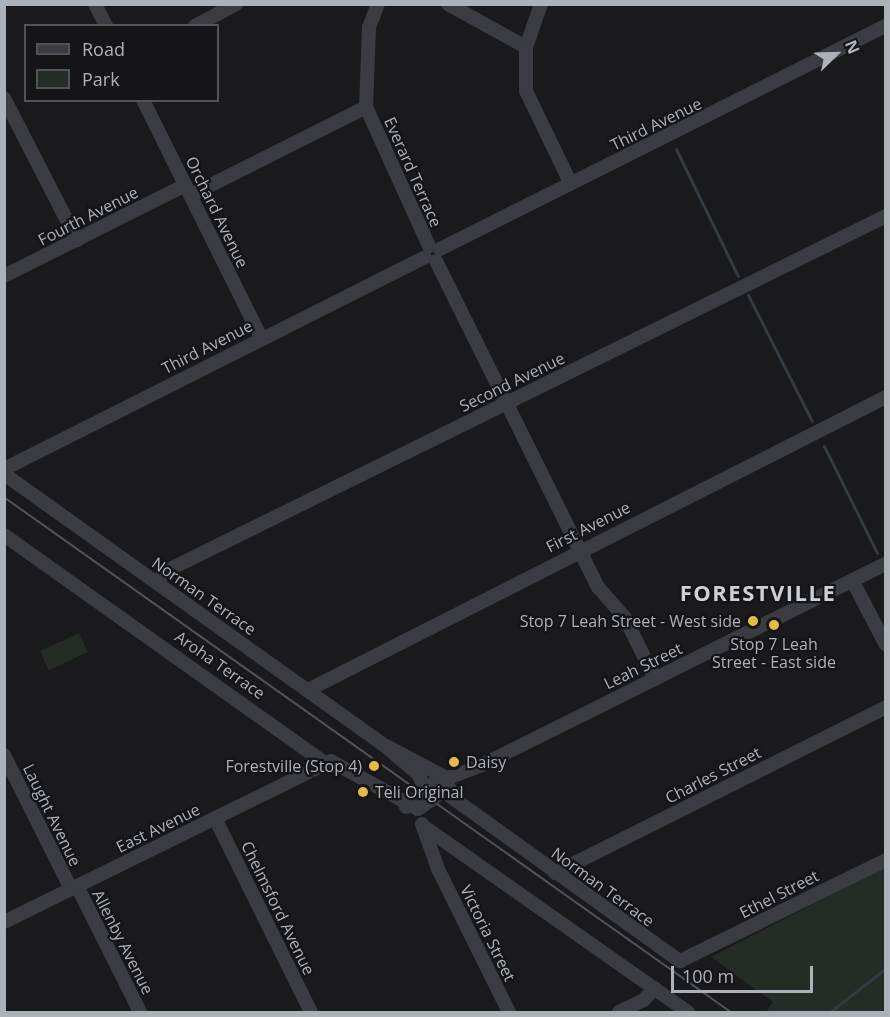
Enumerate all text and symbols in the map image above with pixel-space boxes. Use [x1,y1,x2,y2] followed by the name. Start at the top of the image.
[24,24,219,102] legend
[806,24,866,84] north arrow
[82,37,125,61] text: Road
[840,37,865,57] text: N
[82,67,120,91] text: Park
[607,94,705,154] street label: Third Avenue
[380,114,446,230] street label: Everard Terrace
[182,153,252,271] street label: Orchard Avenue
[35,183,141,249] street label: Fourth Avenue
[159,316,255,378] street label: Third Avenue
[456,348,568,416] street label: Second Avenue
[543,498,633,556] street label: First Avenue
[148,553,260,639] street label: Norman Terrace
[680,580,836,606] district label: FORESTVILLE
[520,611,741,631] place label: Stop 7 Leah Street - West side
[746,614,760,628] marker: Stop 7 Leah Street - West side
[767,618,781,632] marker: Stop 7 Leah Street - East side
[171,627,269,703] street label: Aroha Terrace
[712,634,836,672] place label: Stop 7 Leah Street - East side
[601,639,685,693] street label: Leah Street
[662,743,764,807] street label: Charles Street
[466,752,506,772] place label: Daisy
[447,755,461,769] marker: Daisy
[225,756,362,776] place label: Forestville (Stop 4)
[367,759,381,773] marker: Forestville (Stop 4)
[19,761,85,869] street label: Laught Avenue
[375,782,464,802] place label: Teli Original
[356,785,370,799] marker: Teli Original
[113,799,203,857] street label: East Avenue
[237,838,319,978] street label: Chelmsford Avenue
[548,843,658,931] street label: Norman Terrace
[736,866,822,922] street label: Ethel Street
[456,882,520,984] street label: Victoria Street
[88,887,158,997] street label: Allenby Avenue
[674,954,816,992] scale bar
[682,964,734,988] text: 100 m

